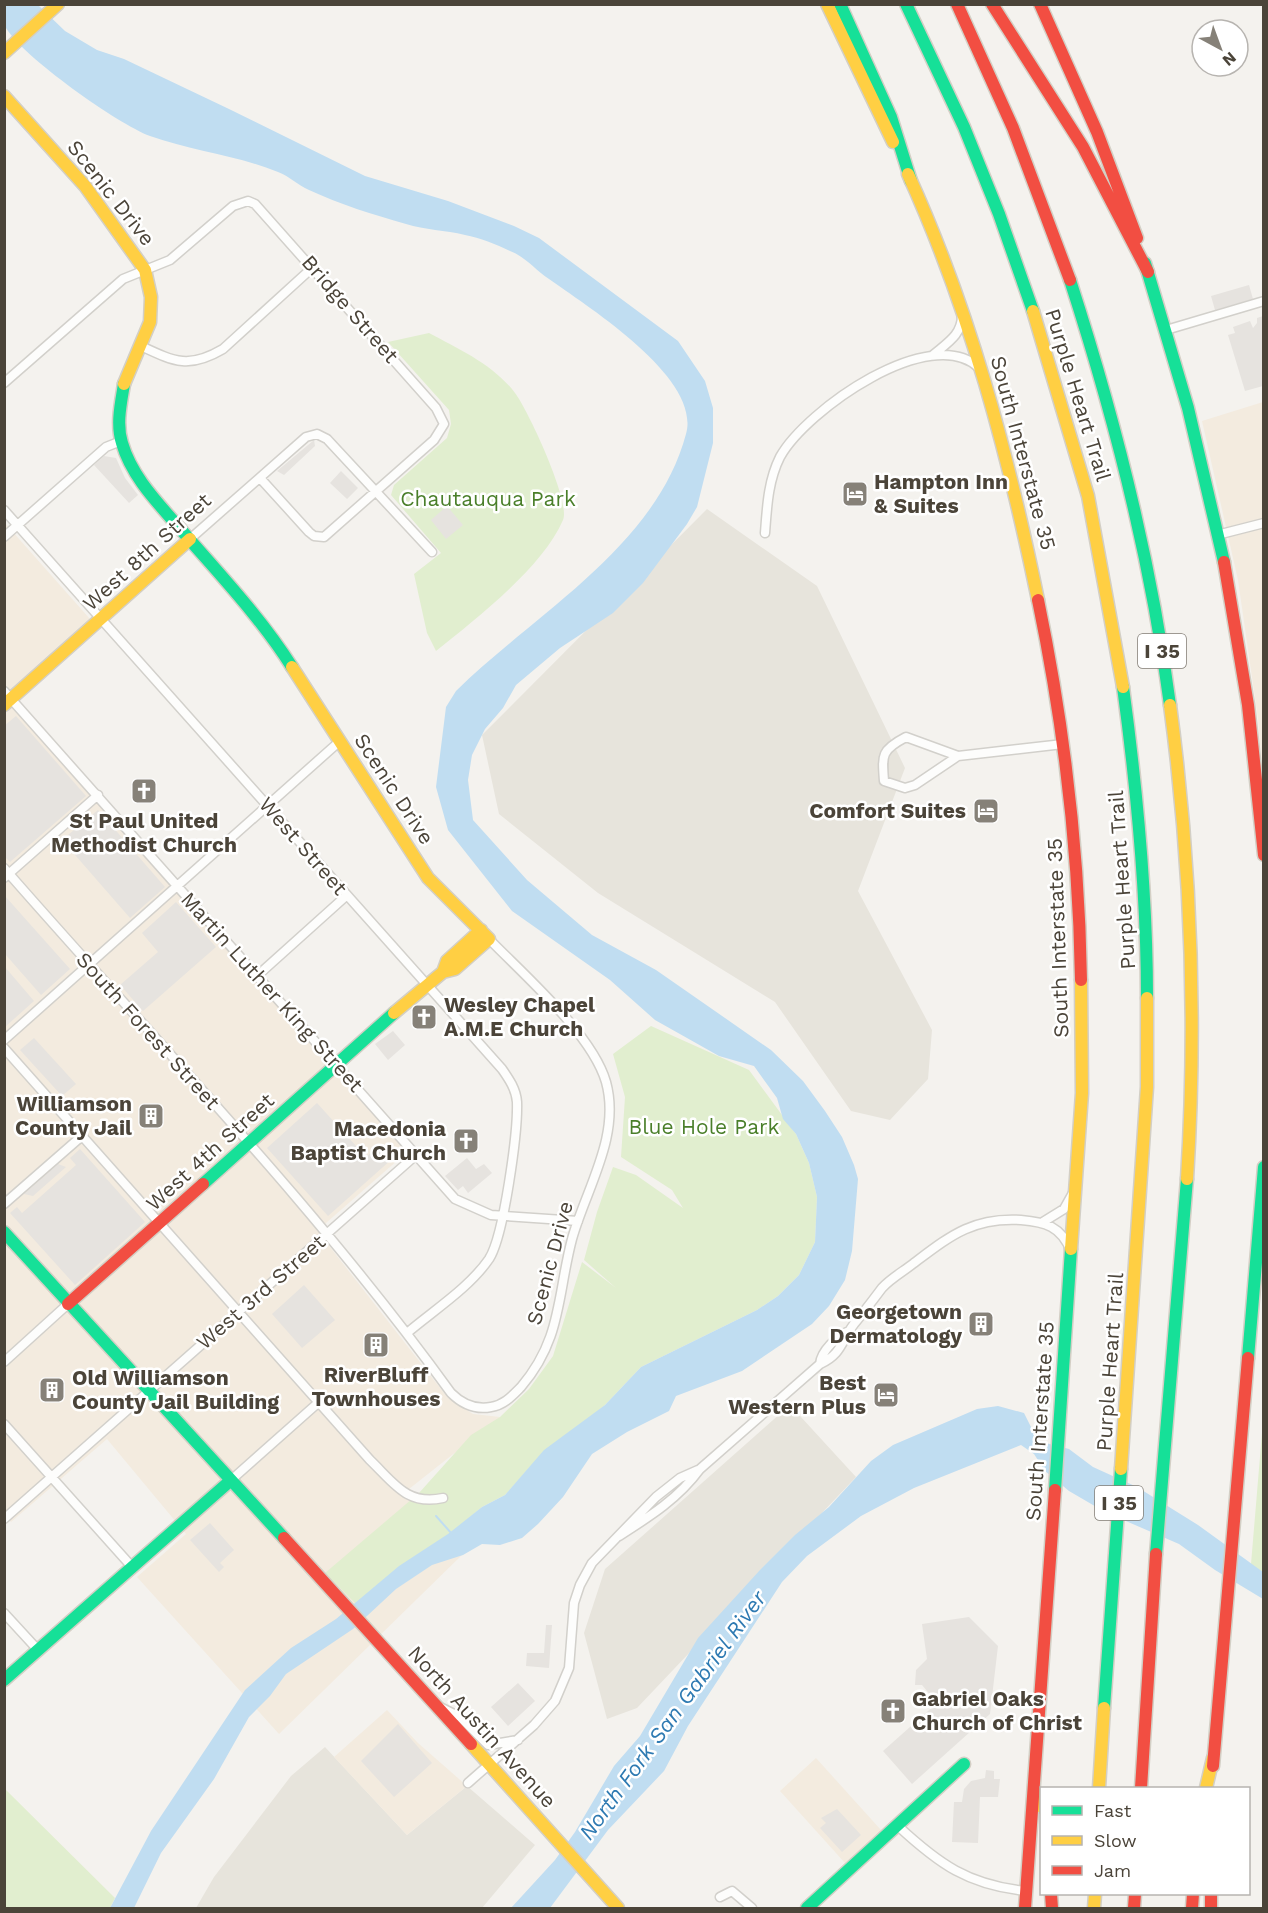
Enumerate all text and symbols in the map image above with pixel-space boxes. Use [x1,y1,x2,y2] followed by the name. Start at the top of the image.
[1190,18,1250,78] north arrow
[1219,48,1240,70] text: N
[62,135,160,250] street label: Scenic Drive
[297,250,404,368] street label: Bridge Street
[1040,306,1117,485] street label: Purple Heart Trail
[986,353,1061,553] street label: South Interstate 35
[874,469,1008,518] place label: Hampton Inn & Suites
[840,479,870,509] hotel icon: Hampton Inn & Suites
[400,486,576,511] park label: Chautauqua Park
[77,487,216,616] street label: West 8th Street
[1138,634,1186,668] road number: I 35
[349,729,440,849] street label: Scenic Drive
[129,776,159,806] church icon: St Paul United Methodist Church
[1103,789,1140,970] street label: Purple Heart Trail
[254,791,353,900] street label: West Street
[971,796,1001,826] hotel icon: Comfort Suites
[809,798,966,823] place label: Comfort Suites
[51,808,237,857] place label: St Paul United Methodist Church
[1042,838,1073,1038] street label: South Interstate 35
[176,886,369,1097] street label: Martin Luther King Street
[71,947,226,1115] street label: South Forest Street
[444,992,595,1041] place label: Wesley Chapel A.M.E Church
[409,1002,439,1032] church icon: Wesley Chapel A.M.E Church
[141,1087,279,1216] street label: West 4th Street
[15,1091,132,1140] place label: Williamson County Jail
[136,1101,166,1131] building icon: Williamson County Jail
[628,1114,780,1139] park label: Blue Hole Park
[291,1116,447,1165] place label: Macedonia Baptist Church
[451,1126,481,1156] church icon: Macedonia Baptist Church
[521,1198,578,1327] street label: Scenic Drive
[191,1229,330,1354] street label: West 3rd Street
[1091,1271,1128,1452] street label: Purple Heart Trail
[830,1299,962,1348] place label: Georgetown Dermatology
[966,1309,996,1339] building icon: Georgetown Dermatology
[1020,1320,1059,1522] street label: South Interstate 35
[361,1330,391,1360] building icon: RiverBluff Townhouses
[311,1362,441,1411] place label: RiverBluff Townhouses
[72,1365,279,1414] place label: Old Williamson County Jail Building
[728,1370,866,1419] place label: Best Western Plus
[37,1375,67,1405] building icon: Old Williamson County Jail Building
[871,1380,901,1410] hotel icon: Best Western Plus
[1095,1486,1143,1520] road number: I 35
[574,1585,772,1844] water label: North Fork San Gabriel River
[403,1640,562,1813] street label: North Austin Avenue
[912,1686,1082,1735] place label: Gabriel Oaks Church of Christ
[878,1696,908,1726] church icon: Gabriel Oaks Church of Christ
[1040,1787,1250,1895] legend
[1094,1800,1132,1821] text: Fast
[1094,1830,1137,1851] text: Slow
[1094,1860,1131,1881] text: Jam

